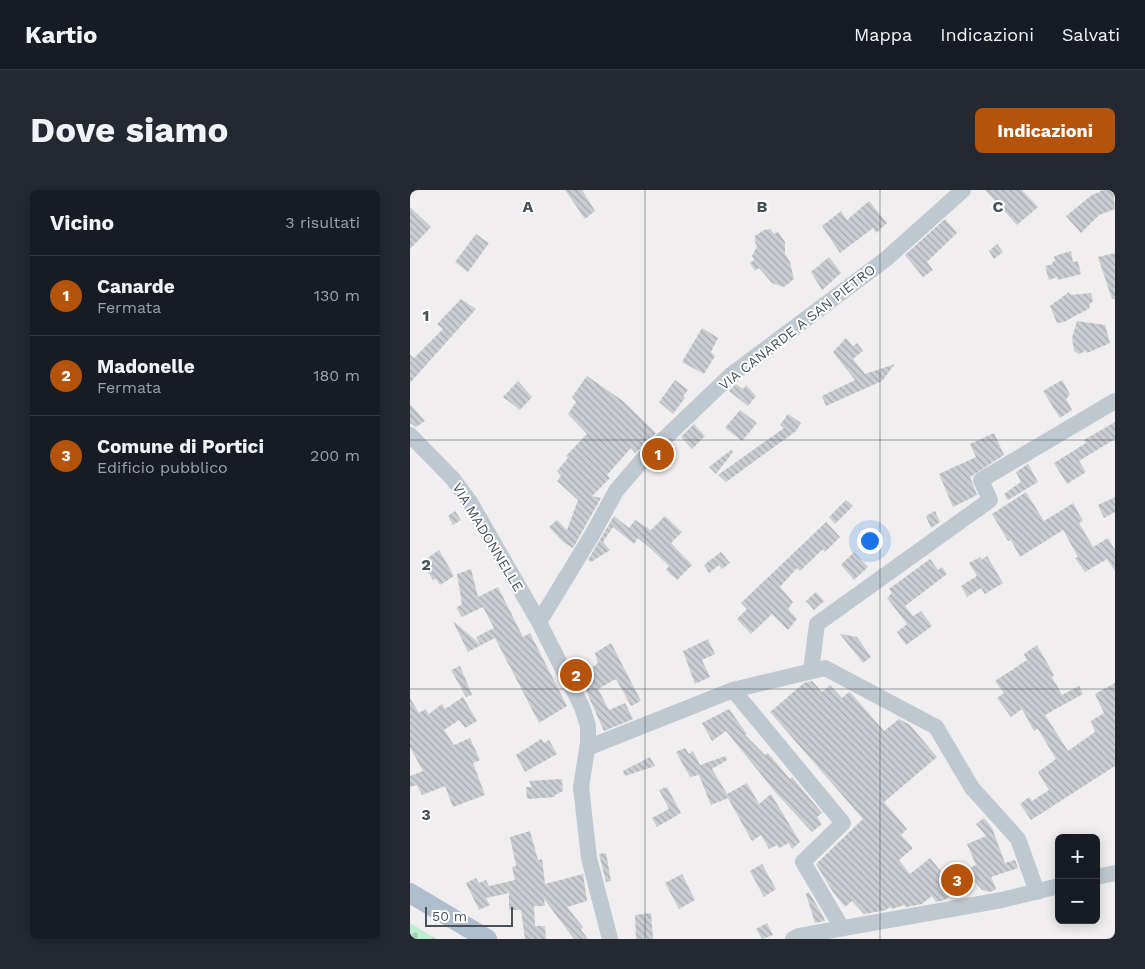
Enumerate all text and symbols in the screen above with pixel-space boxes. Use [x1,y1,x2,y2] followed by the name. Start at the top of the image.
[25,21,97,49] text: Kartio
[854,24,912,45] text: Mappa
[940,24,1034,45] text: Indicazioni
[1062,24,1120,45] text: Salvati
[975,108,1115,153] button: Indicazioni
[30,109,228,151] text: Dove siamo
[523,197,534,216] text: A
[757,197,768,216] text: B
[993,197,1004,216] text: C
[50,210,114,235] text: Vicino
[285,213,360,232] text: 3 risultati
[716,261,878,393] street label: VIA CANARDE A SAN PIETRO
[97,275,175,298] text: Canarde
[63,286,69,305] text: 1
[314,286,360,305] text: 130 m
[97,298,161,317] text: Fermata
[423,306,429,325] text: 1
[97,355,195,378] text: Madonelle
[61,366,71,385] text: 2
[313,366,360,385] text: 180 m
[97,378,161,397] text: Fermata
[97,435,264,458] text: Comune di Portici
[642,435,674,473] pin: 1
[61,446,71,465] text: 3
[310,446,360,465] text: 200 m
[97,458,228,477] text: Edificio pubblico
[449,480,527,594] street label: VIA MADONNELLE
[857,528,883,554] your location
[421,555,431,574] text: 2
[560,656,592,694] pin: 2
[421,805,431,824] text: 3
[1055,834,1100,924] map controls
[1055,834,1100,879] button: +
[941,861,973,899] pin: 3
[1055,879,1100,924] button: −
[425,904,512,927] scale bar
[432,908,467,924] text: 50 m

